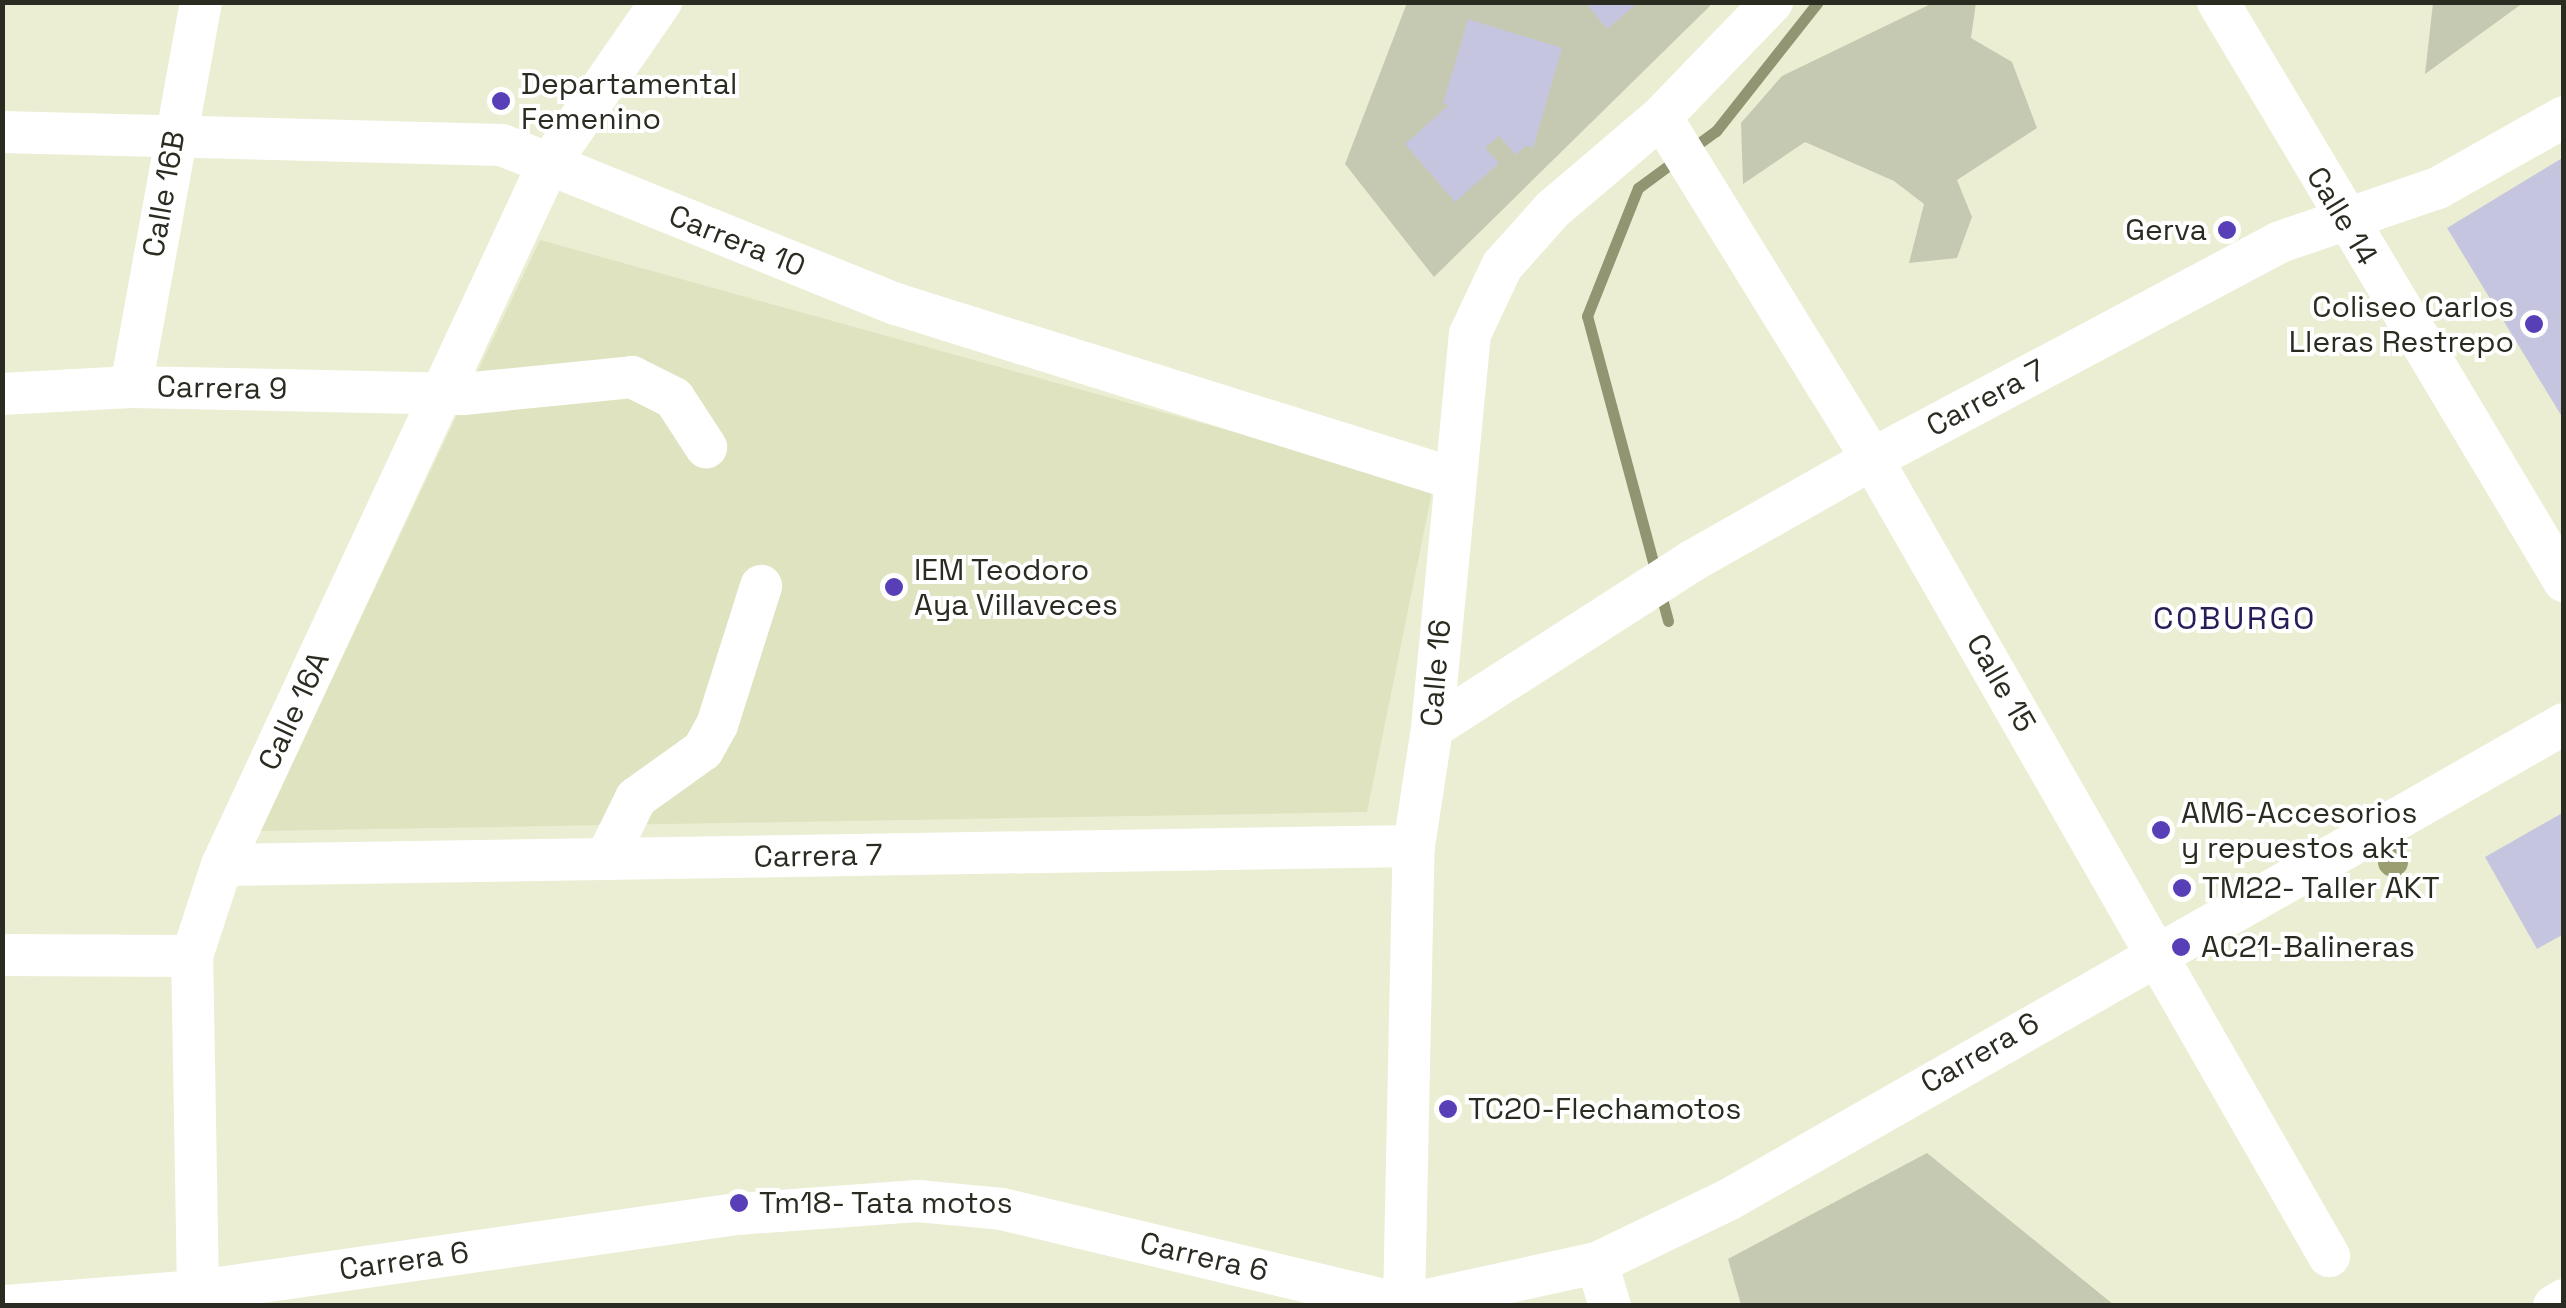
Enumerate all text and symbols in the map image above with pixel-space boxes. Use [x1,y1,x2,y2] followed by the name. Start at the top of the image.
[521,66,737,136] place label: Departamental Femenino
[490,90,512,112] marker: Departamental Femenino
[135,128,193,260] street label: Calle 16B
[2299,160,2385,272] street label: Calle 14
[664,197,810,285] street label: Carrera 10
[2125,212,2207,248] place label: Gerva
[2216,219,2238,241] marker: Gerva
[2289,289,2514,360] place label: Coliseo Carlos Lleras Restrepo
[2523,313,2545,335] marker: Coliseo Carlos Lleras Restrepo
[1921,352,2051,444] street label: Carrera 7
[156,369,288,407] street label: Carrera 9
[914,552,1118,622] place label: IEM Teodoro Aya Villaveces
[883,576,905,598] marker: IEM Teodoro Aya Villaveces
[2153,599,2317,637] district label: COBURGO
[1413,618,1459,728] street label: Calle 16
[1959,628,2043,738] street label: Calle 15
[251,646,337,776] street label: Calle 16A
[2181,795,2417,866] place label: AM6-Accesorios y repuestos akt
[2150,819,2172,841] marker: AM6-Accesorios y repuestos akt
[753,837,883,875] street label: Carrera 7
[2202,870,2442,906] place label: TM22- Taller AKT
[2171,877,2193,899] marker: TM22- Taller AKT
[2201,929,2415,965] place label: AC21-Balineras
[2170,936,2192,958] marker: AC21-Balineras
[1915,1005,2045,1101] street label: Carrera 6
[1468,1091,1741,1127] place label: TC20-Flechamotos
[1437,1098,1459,1120] marker: TC20-Flechamotos
[759,1185,1014,1221] place label: Tm18- Tata motos
[728,1192,750,1214] marker: Tm18- Tata motos
[1136,1225,1272,1289] street label: Carrera 6
[337,1234,471,1288] street label: Carrera 6

